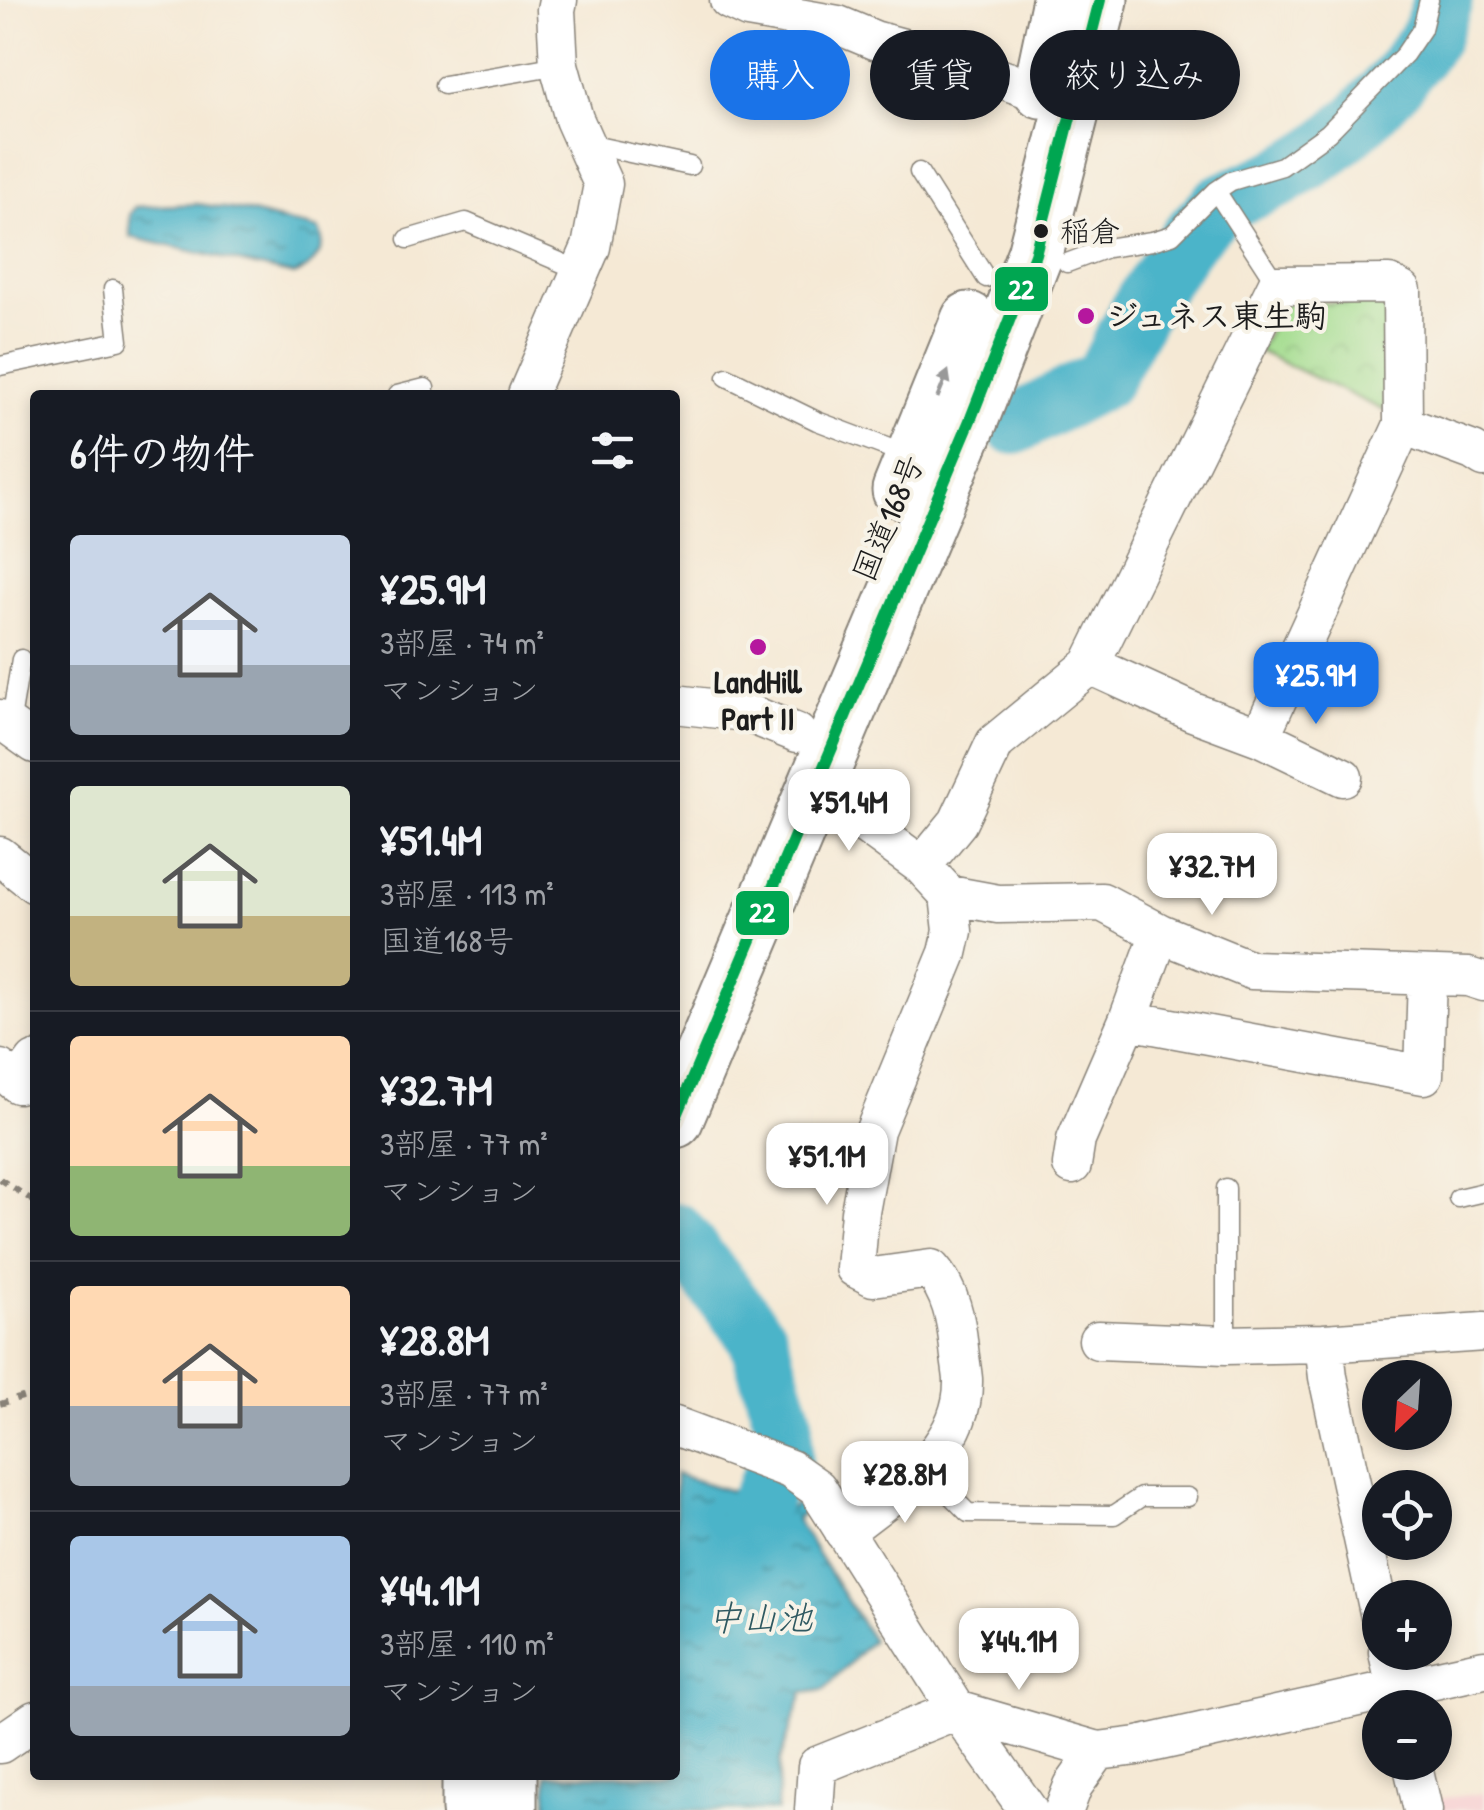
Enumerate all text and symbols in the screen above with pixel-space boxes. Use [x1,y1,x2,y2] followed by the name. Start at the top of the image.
[710,30,850,120] chip: 購入
[870,30,1010,120] chip: 賃貸
[1030,30,1240,120] chip: 絞り込み
[1060,211,1120,251] place label: 稲倉
[1031,221,1051,241] marker: 稲倉
[993,265,1050,313] line badge: 22
[1008,270,1035,308] text: 22
[1106,294,1327,337] place label: ジュネス東生駒
[1075,305,1097,327] marker: ジュネス東生駒
[935,369,951,399] one-way arrow
[585,423,640,478] icon: filters
[70,424,255,481] text: 6件の物件
[842,448,934,588] street label: 国道168号
[380,560,486,617] text: ¥25.9M
[150,575,270,695] icon: home
[380,621,544,664] text: 3部屋 · 74 m²
[747,636,769,658] marker: LandHill Part II
[1235,642,1397,727] pin: ¥25.9M
[1276,653,1357,696] text: ¥25.9M
[714,660,803,740] place label: LandHill Part II
[380,668,539,711] text: マンション
[768,769,930,854] pin: ¥51.4M
[810,780,888,823] text: ¥51.4M
[380,811,482,868] text: ¥51.4M
[150,826,270,946] icon: home
[1131,833,1293,918] pin: ¥32.7M
[1169,844,1255,887] text: ¥32.7M
[380,872,554,915] text: 3部屋 · 113 m²
[734,889,791,937] line badge: 22
[749,893,776,931] text: 22
[380,919,514,962] text: 国道168号
[380,1061,493,1118] text: ¥32.7M
[150,1076,270,1196] icon: home
[380,1122,548,1165] text: 3部屋 · 77 m²
[746,1123,908,1208] pin: ¥51.1M
[788,1134,866,1177] text: ¥51.1M
[380,1169,539,1212] text: マンション
[380,1311,490,1368] text: ¥28.8M
[150,1326,270,1446] icon: home
[1362,1360,1452,1450] north arrow
[1362,1360,1452,1780] map controls
[380,1372,548,1415] text: 3部屋 · 77 m²
[380,1419,539,1462] text: マンション
[824,1441,986,1526] pin: ¥28.8M
[863,1452,947,1495] text: ¥28.8M
[1362,1470,1452,1560] button: locate
[380,1561,480,1618] text: ¥44.1M
[150,1576,270,1696] icon: home
[1362,1580,1452,1670] button: +
[707,1594,813,1641] water label: 中山池
[938,1608,1100,1693] pin: ¥44.1M
[981,1619,1057,1662] text: ¥44.1M
[380,1622,554,1665] text: 3部屋 · 110 m²
[380,1669,539,1712] text: マンション
[1362,1690,1452,1780] button: −

